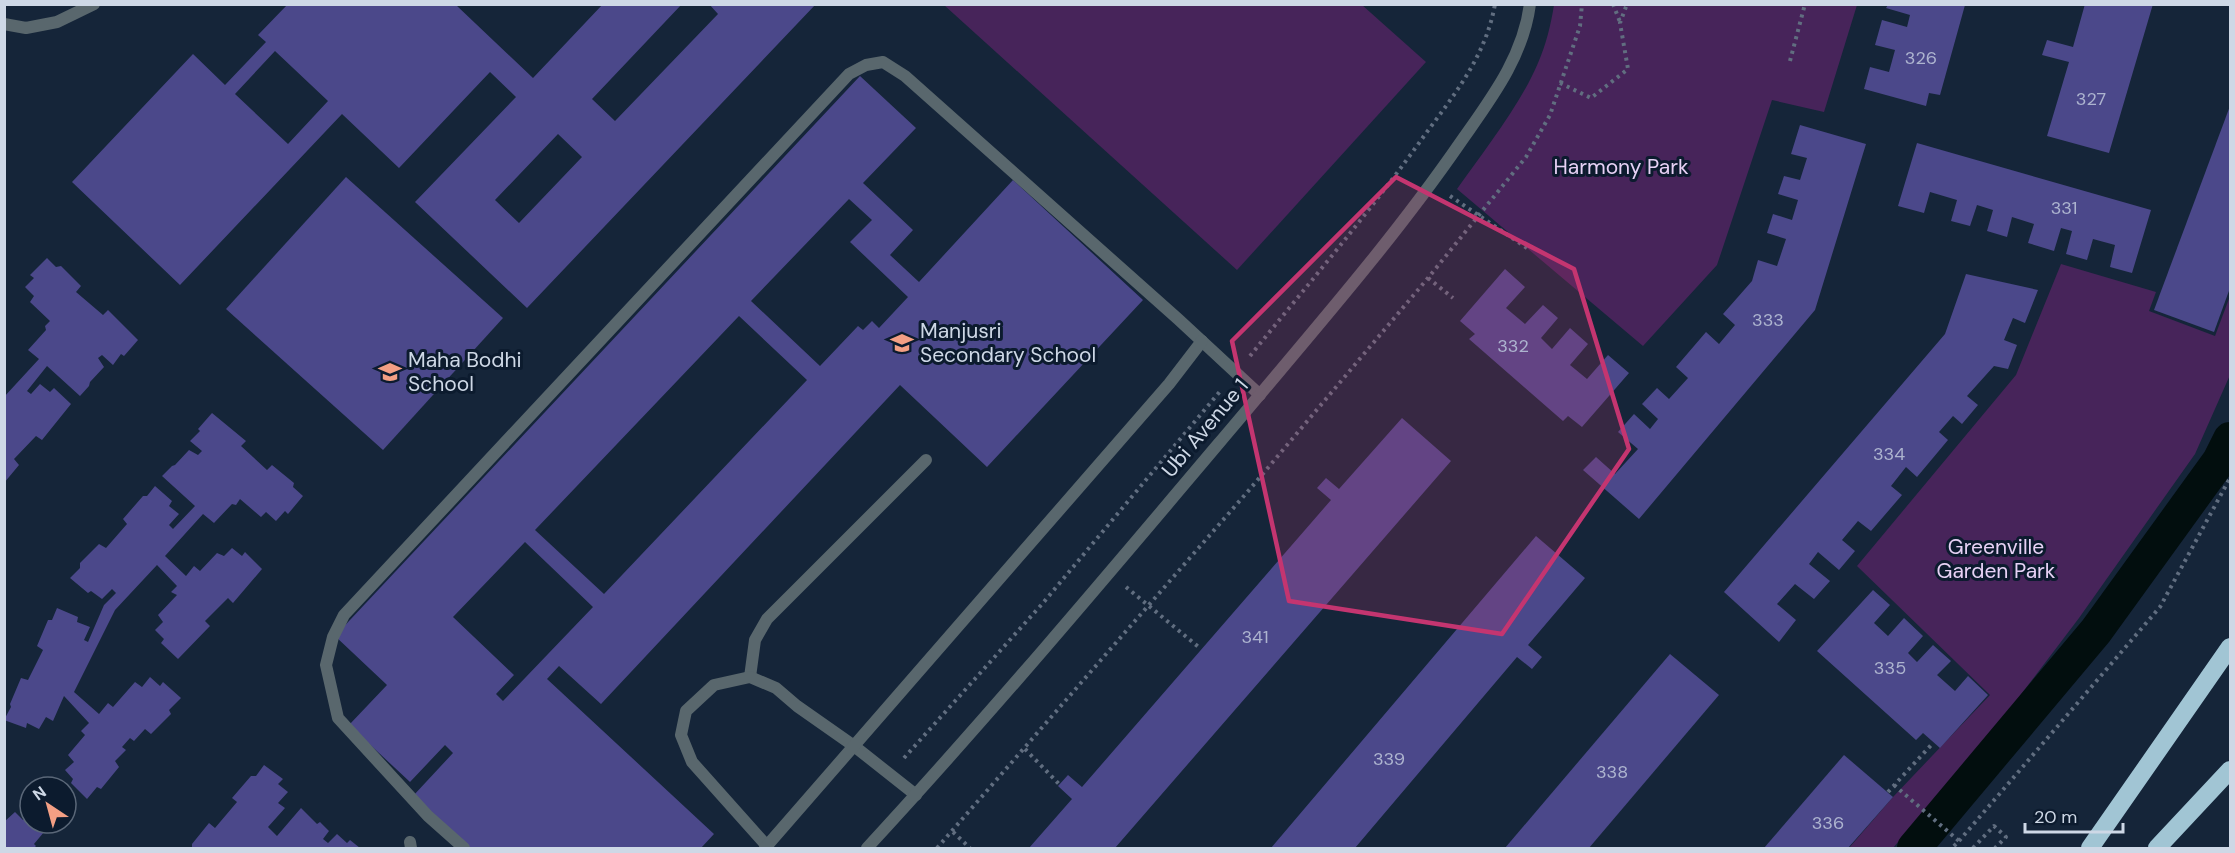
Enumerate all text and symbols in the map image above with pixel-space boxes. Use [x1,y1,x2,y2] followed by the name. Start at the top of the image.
[1905,46,1937,70] house number: 326
[2076,87,2106,111] house number: 327
[1553,153,1689,181] park label: Harmony Park
[2051,196,2077,220] house number: 331
[1752,308,1784,332] house number: 333
[920,317,1096,369] place label: Manjusri Secondary School
[889,330,915,356] school or university icon: Manjusri Secondary School
[1497,334,1529,358] house number: 332
[408,346,522,398] place label: Maha Bodhi School
[377,359,403,385] school or university icon: Maha Bodhi School
[1155,373,1255,483] street label: Ubi Avenue 1
[1873,442,1905,466] house number: 334
[1937,533,2056,585] park label: Greenville Garden Park
[1241,625,1269,649] house number: 341
[1874,656,1906,680] house number: 335
[1373,747,1405,771] house number: 339
[1596,760,1628,784] house number: 338
[18,775,78,835] north arrow
[29,781,50,805] text: N
[2025,796,2122,834] scale bar
[2034,805,2077,829] text: 20 m
[1812,811,1844,835] house number: 336

